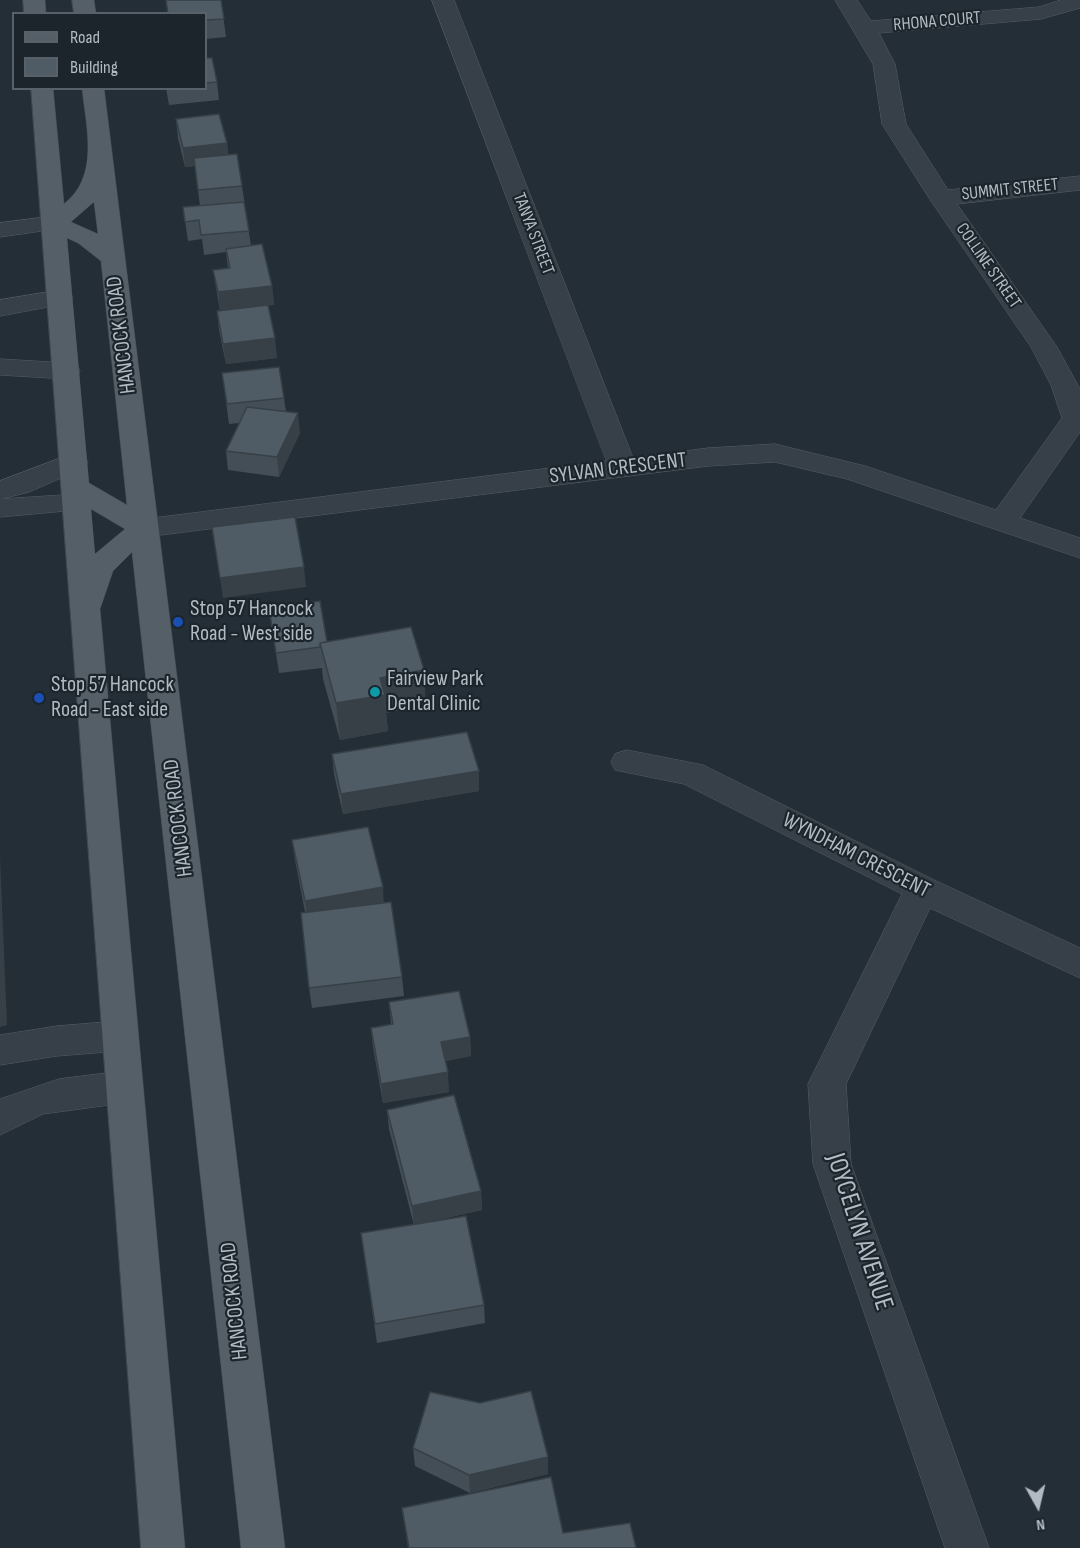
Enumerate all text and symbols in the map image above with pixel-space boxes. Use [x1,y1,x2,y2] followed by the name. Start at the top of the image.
[892,7,982,37] street label: RHONA COURT
[12,12,207,90] legend
[70,27,100,48] text: Road
[70,57,118,78] text: Building
[961,174,1059,206] street label: SUMMIT STREET
[507,190,559,278] street label: TANYA STREET
[951,219,1025,313] street label: COLLINE STREET
[102,275,142,395] street label: HANCOCK ROAD
[548,447,688,491] street label: SYLVAN CRESCENT
[190,596,313,648] place label: Stop 57 Hancock Road - West side
[171,615,185,629] marker: Stop 57 Hancock Road - West side
[387,666,483,718] place label: Fairview Park Dental Clinic
[51,672,174,724] place label: Stop 57 Hancock Road - East side
[368,685,382,699] marker: Fairview Park Dental Clinic
[32,691,46,705] marker: Stop 57 Hancock Road - East side
[159,758,199,878] street label: HANCOCK ROAD
[778,807,934,905] street label: WYNDHAM CRESCENT
[818,1149,900,1315] street label: JOYCELYN AVENUE
[216,1241,254,1361] street label: HANCOCK ROAD
[1008,1476,1068,1536] north arrow
[1035,1514,1046,1534] text: N

